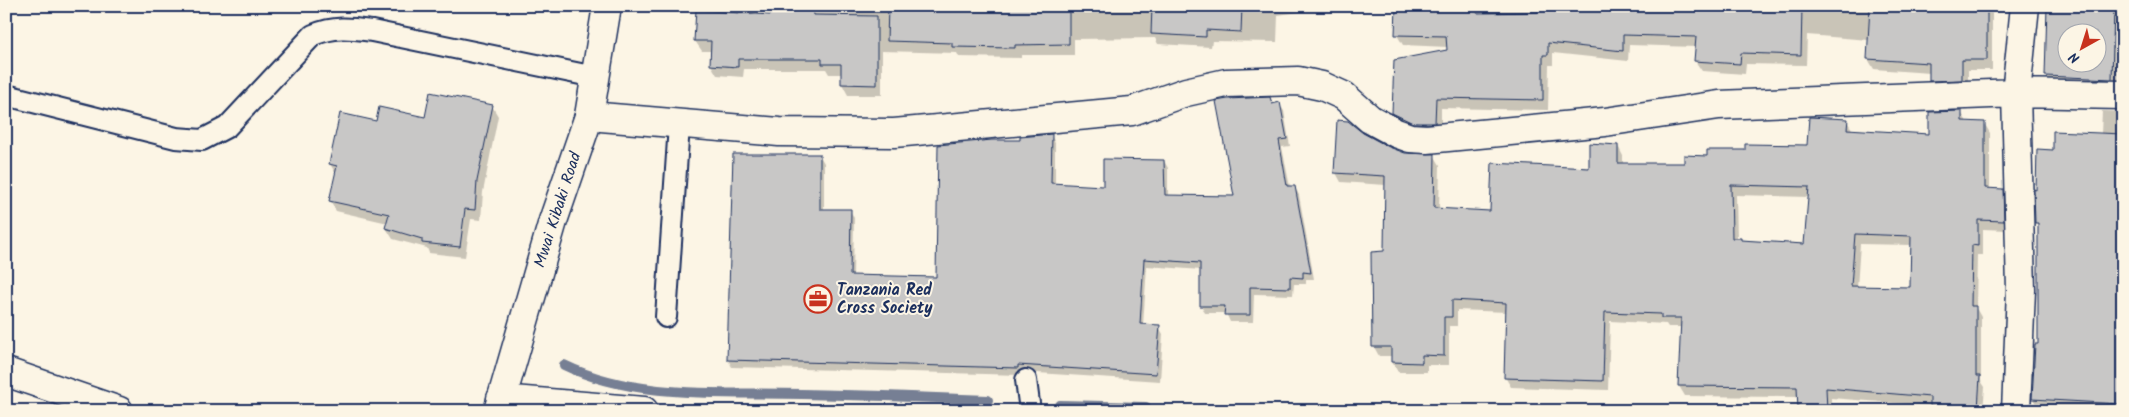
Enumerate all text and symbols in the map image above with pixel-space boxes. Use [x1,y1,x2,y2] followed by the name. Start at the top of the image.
[2056,22,2106,72] north arrow
[2064,46,2085,69] text: N
[528,148,589,271] street label: Mwai Kibaki Road
[837,278,933,321] place label: Tanzania Red Cross Society
[803,284,833,314] office icon: Tanzania Red Cross Society

